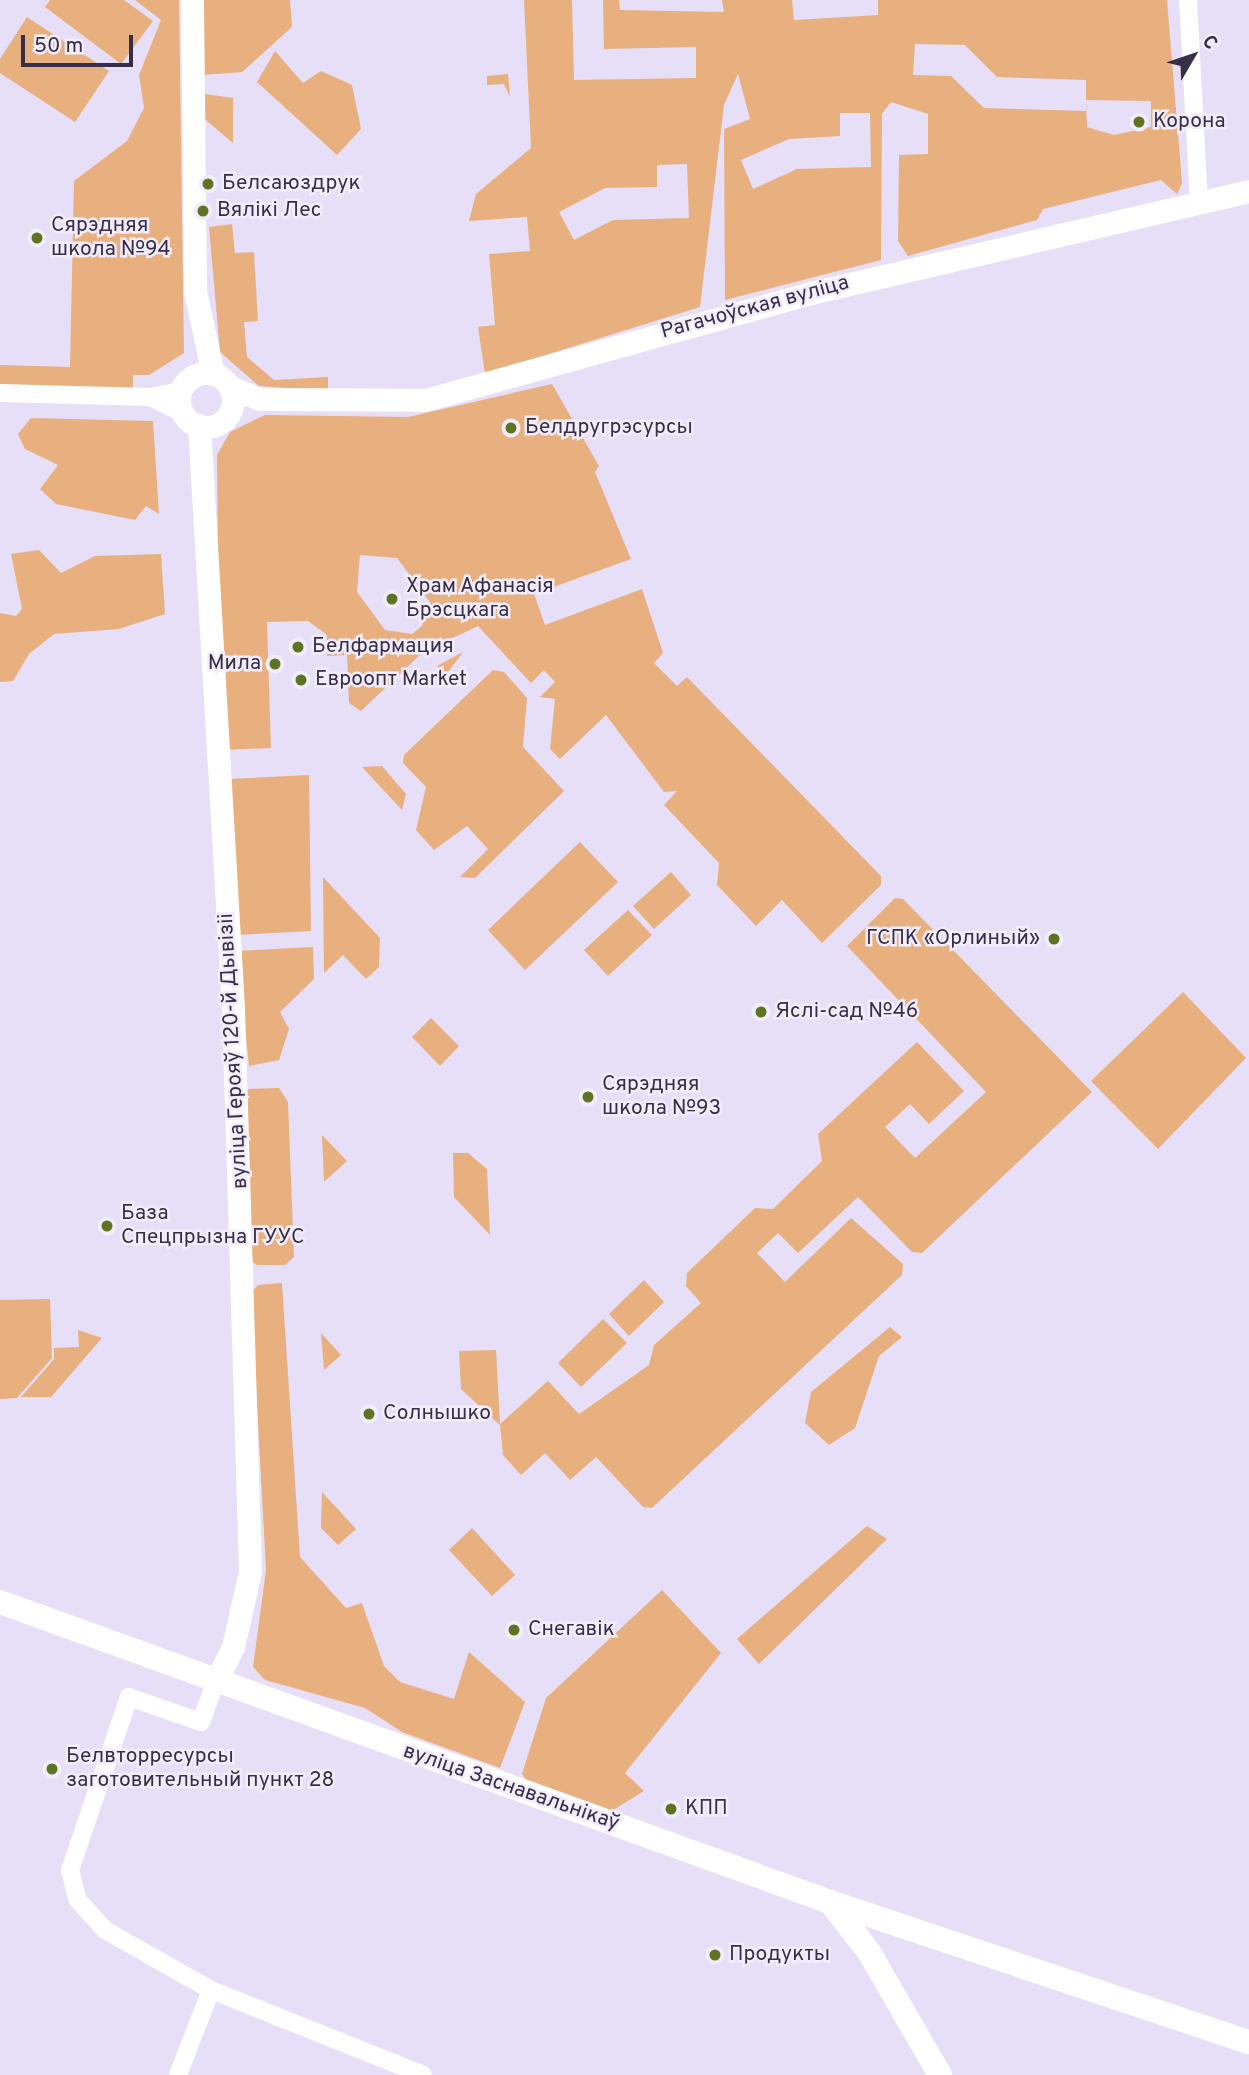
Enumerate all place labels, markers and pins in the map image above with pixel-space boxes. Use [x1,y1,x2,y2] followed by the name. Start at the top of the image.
[1153,109,1226,135] place label: Корона
[1131,114,1147,130] marker: Корона
[222,171,360,197] place label: Белсаюздрук
[200,176,216,192] marker: Белсаюздрук
[217,198,321,224] place label: Вялікі Лес
[195,203,211,219] marker: Вялікі Лес
[51,213,171,263] place label: Сярэдняя школа №94
[29,230,45,246] marker: Сярэдняя школа №94
[525,415,693,441] place label: Белдругрэсурсы
[503,420,519,436] marker: Белдругрэсурсы
[406,574,555,624] place label: Храм Афанасія Брэсцкага
[384,591,400,607] marker: Храм Афанасія Брэсцкага
[312,634,454,660] place label: Белфармация
[290,639,306,655] marker: Белфармация
[208,651,261,677] place label: Мила
[267,656,283,672] marker: Мила
[315,667,467,693] place label: Евроопт Market
[293,672,309,688] marker: Евроопт Market
[866,926,1040,952] place label: ГСПК «Орлиный»
[1046,931,1062,947] marker: ГСПК «Орлиный»
[775,999,918,1025] place label: Яслі-сад №46
[753,1004,769,1020] marker: Яслі-сад №46
[602,1072,721,1122] place label: Сярэдняя школа №93
[580,1089,596,1105] marker: Сярэдняя школа №93
[121,1201,304,1251] place label: База Спецпрызна ГУУС
[99,1218,115,1234] marker: База Спецпрызна ГУУС
[383,1401,491,1427] place label: Солнышко
[361,1406,377,1422] marker: Солнышко
[528,1617,615,1643] place label: Снегавік
[506,1622,522,1638] marker: Снегавік
[66,1744,334,1794] place label: Белвторресурсы заготовительный пункт 28
[44,1761,60,1777] marker: Белвторресурсы заготовительный пункт 28
[685,1796,728,1822] place label: КПП
[663,1801,679,1817] marker: КПП
[729,1942,830,1968] place label: Продукты
[707,1947,723,1963] marker: Продукты

